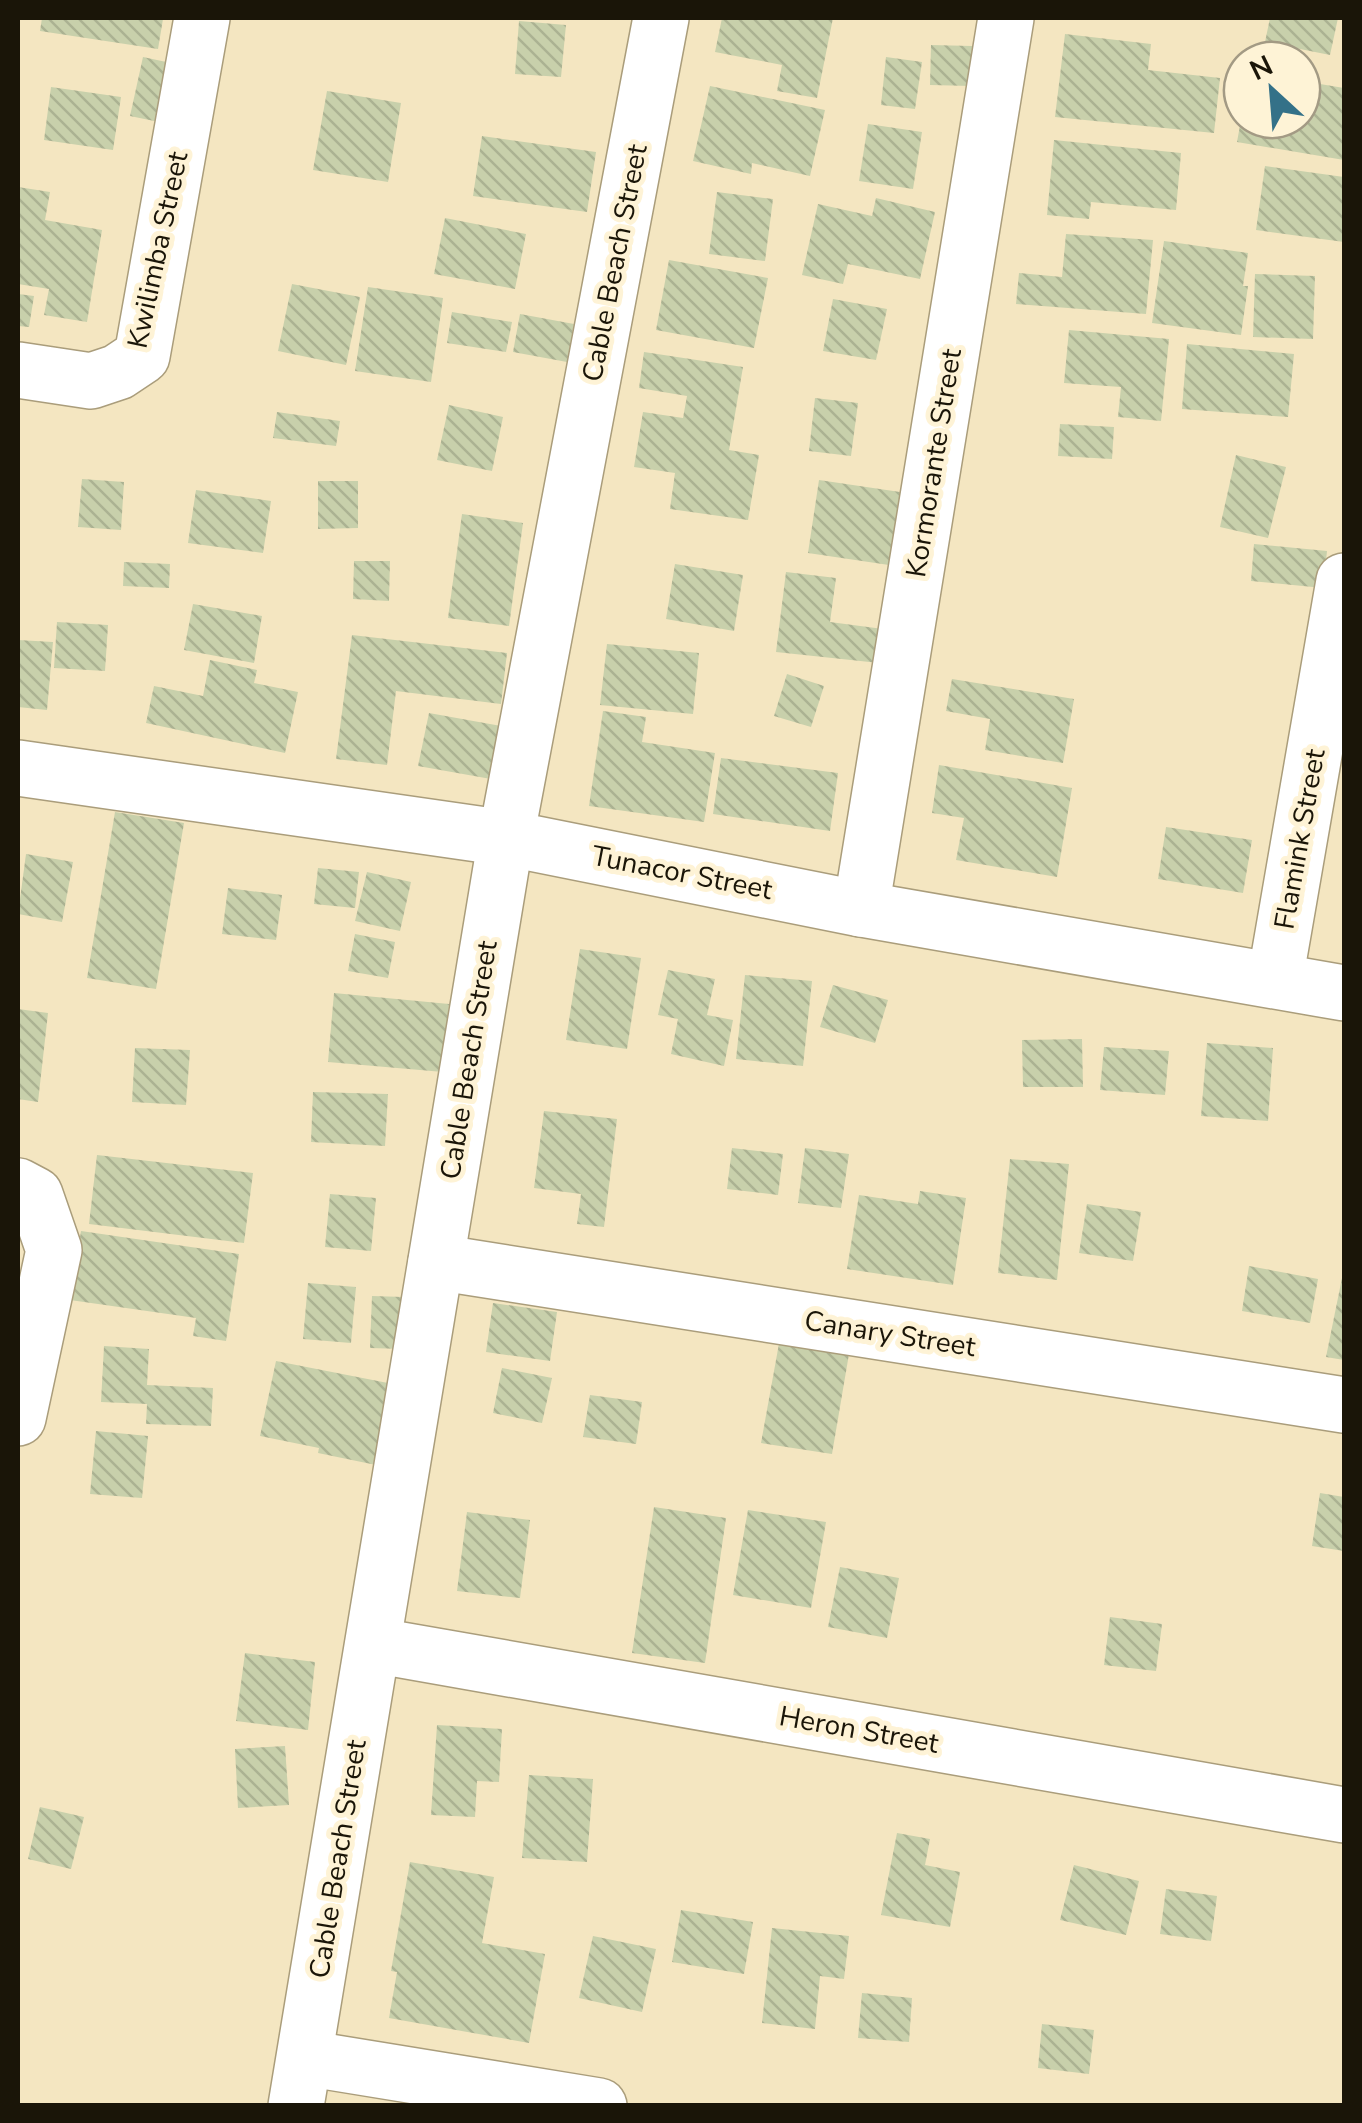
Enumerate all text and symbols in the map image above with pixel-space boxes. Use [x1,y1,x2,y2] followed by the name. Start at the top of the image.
[1222,40,1322,140] north arrow
[1244,47,1279,90] text: N
[573,141,657,385] street label: Cable Beach Street
[119,148,197,352] street label: Kwilimba Street
[897,346,971,580] street label: Kormorante Street
[1265,746,1335,932] street label: Flamink Street
[588,837,776,909] street label: Tunacor Street
[431,938,507,1182] street label: Cable Beach Street
[802,1302,979,1366] street label: Canary Street
[776,1697,942,1763] street label: Heron Street
[300,1737,376,1981] street label: Cable Beach Street

